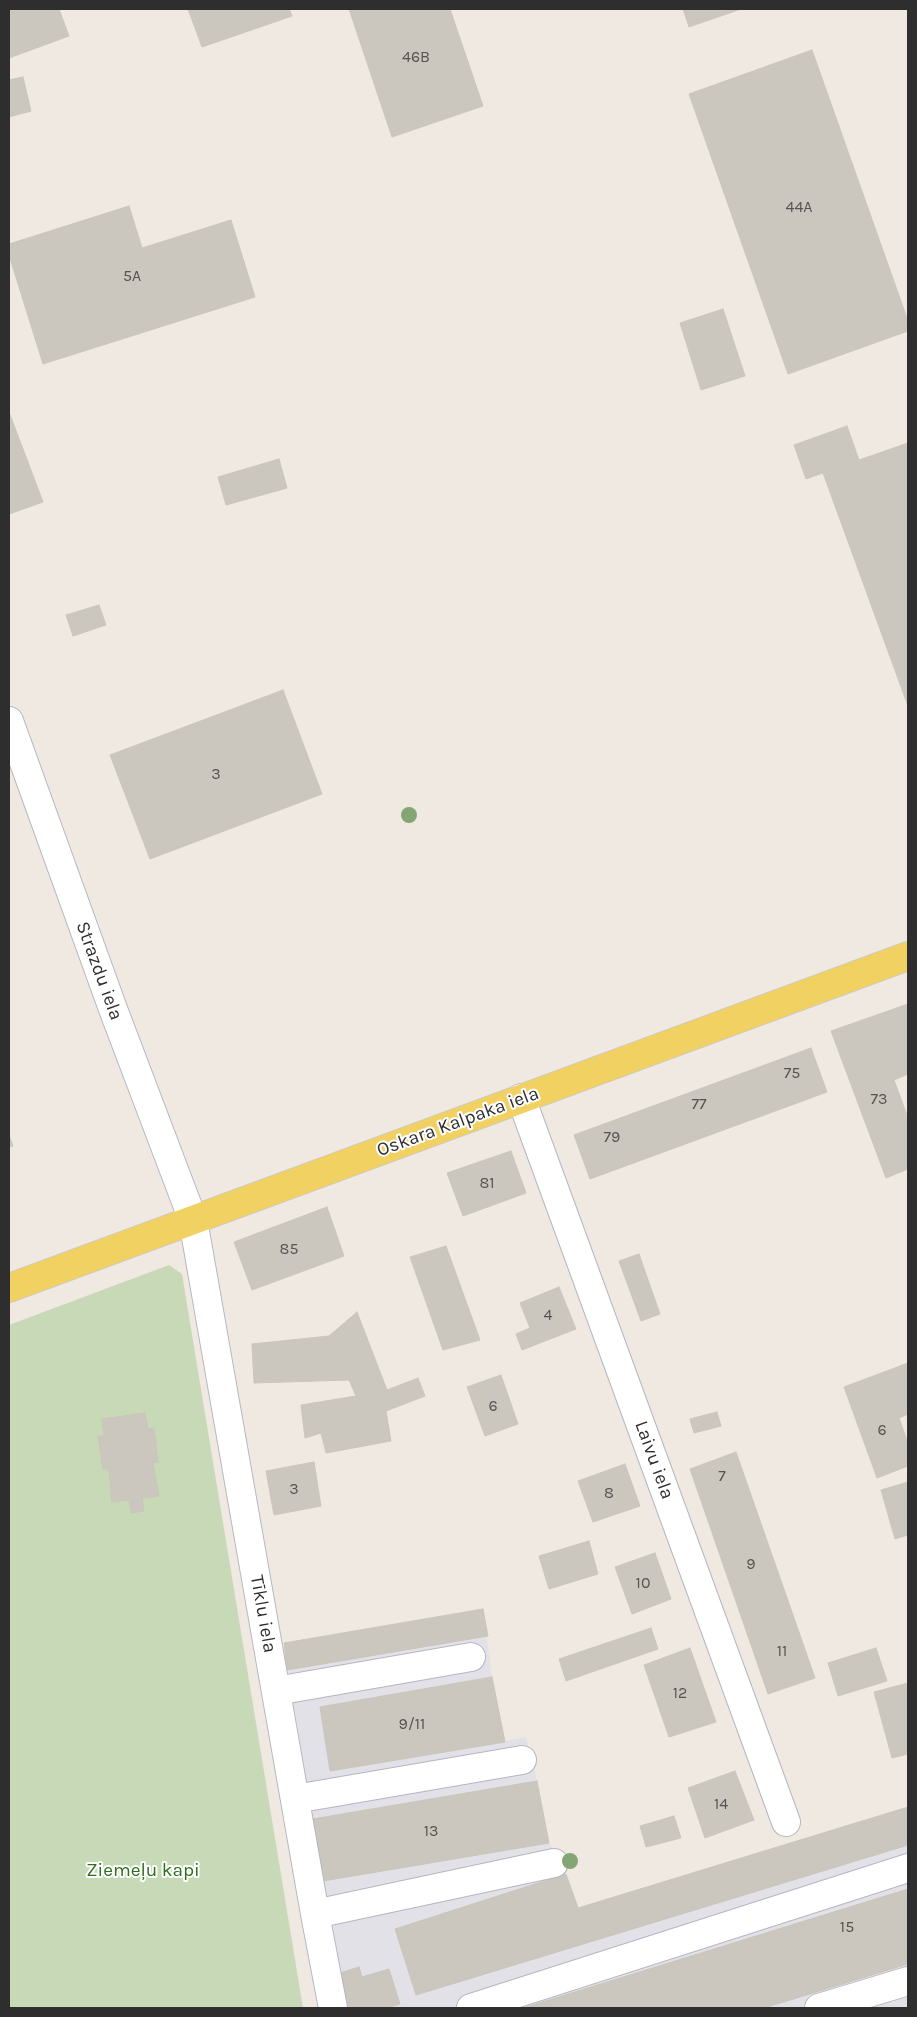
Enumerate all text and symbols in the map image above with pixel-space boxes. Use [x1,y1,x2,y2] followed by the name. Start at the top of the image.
[402,47,430,67] house number: 46B
[785,197,813,217] house number: 44A
[123,266,141,286] house number: 5A
[211,764,221,784] house number: 3
[71,918,127,1024] street label: Strazdu iela
[784,1063,800,1083] house number: 75
[374,1082,542,1162] street label: Oskara Kalpaka iela
[871,1089,887,1109] house number: 73
[691,1094,707,1114] house number: 77
[604,1127,620,1147] house number: 79
[479,1173,495,1193] house number: 81
[280,1239,298,1259] house number: 85
[544,1305,552,1325] house number: 4
[488,1396,498,1416] house number: 6
[629,1418,679,1502] street label: Laivu iela
[877,1420,887,1440] house number: 6
[718,1466,726,1486] house number: 7
[289,1479,299,1499] house number: 3
[604,1483,614,1503] house number: 8
[746,1554,756,1574] house number: 9
[245,1573,281,1655] street label: Tīklu iela
[636,1573,650,1593] house number: 10
[777,1641,787,1661] house number: 11
[673,1683,687,1703] house number: 12
[399,1714,425,1734] house number: 9/11
[714,1794,728,1814] house number: 14
[424,1821,438,1841] house number: 13
[86,1860,200,1882] park label: Ziemeļu kapi
[840,1917,854,1937] house number: 15

